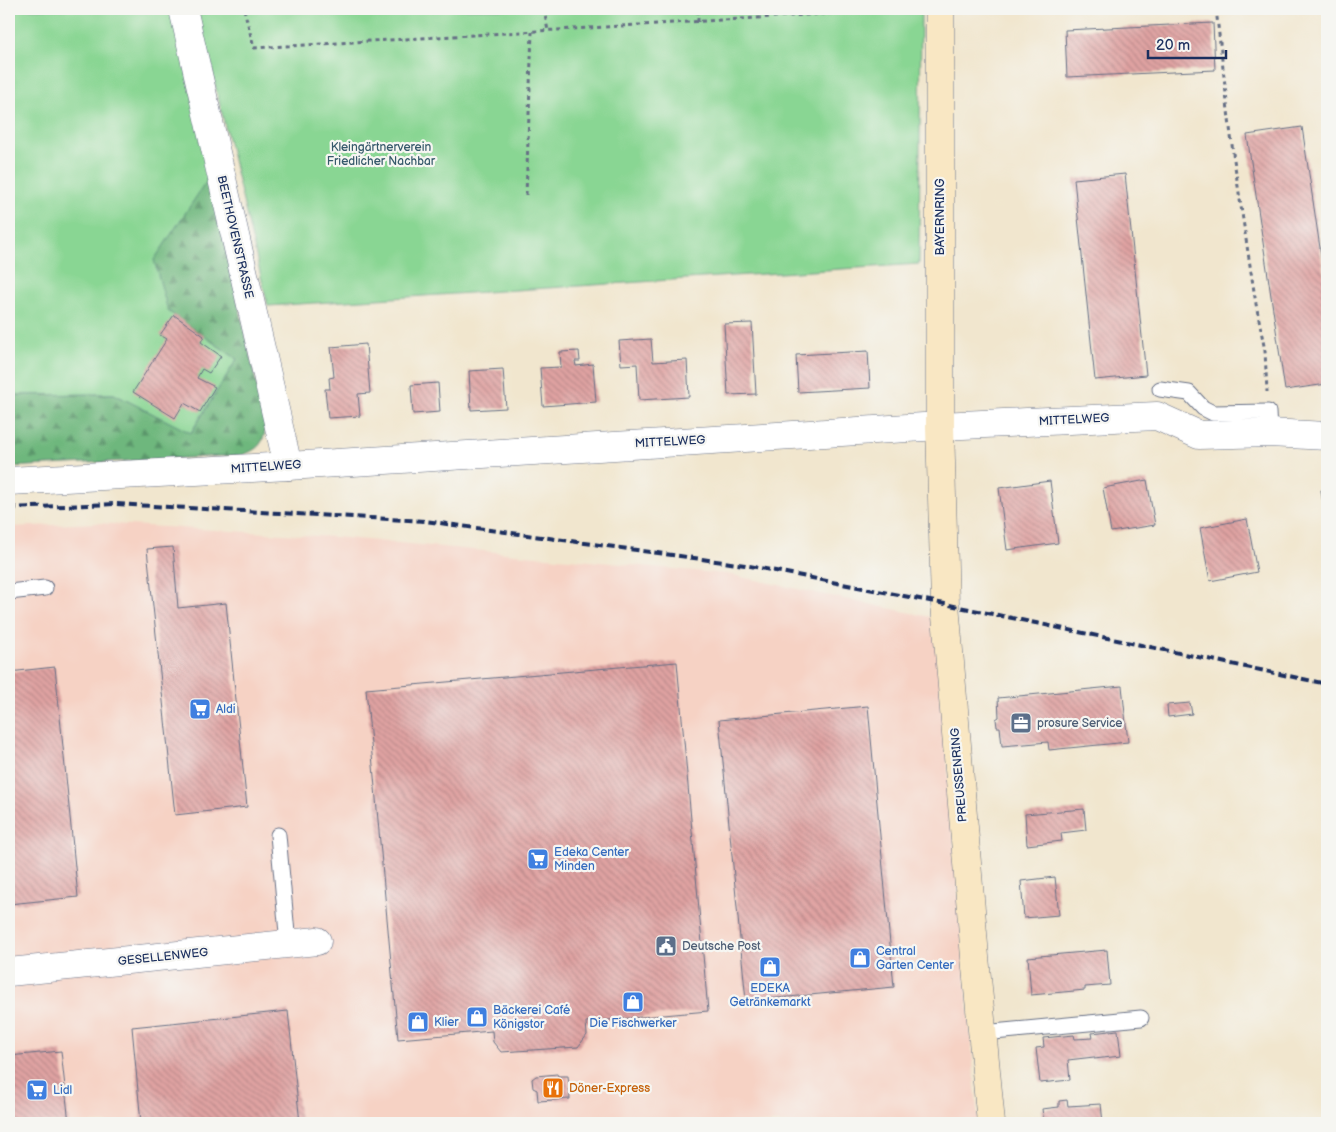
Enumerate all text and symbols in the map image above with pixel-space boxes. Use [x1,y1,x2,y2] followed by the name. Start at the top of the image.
[1148,28,1226,60] scale bar
[1156,36,1190,55] text: 20 m
[327,140,436,169] park label: Kleingärtnerverein Friedlicher Nachbar
[214,174,256,300] street label: BEETHOVENSTRASSE
[933,178,948,256] street label: BAYERNRING
[1038,411,1110,429] street label: MITTELWEG
[634,433,706,451] street label: MITTELWEG
[230,457,302,477] street label: MITTELWEG
[188,697,212,721] supermarket icon: Aldi
[216,702,236,717] place label: Aldi
[1009,711,1033,735] office icon: prosure Service
[1037,716,1122,731] place label: prosure Service
[947,727,971,823] street label: PREUSSENRING
[554,845,629,874] place label: Edeka Center Minden
[526,847,550,871] supermarket icon: Edeka Center Minden
[654,934,678,958] public building icon: Deutsche Post
[682,939,761,954] place label: Deutsche Post
[876,944,955,973] place label: Central Garten Center
[117,945,209,969] street label: GESELLENWEG
[848,946,872,970] shop icon: Central Garten Center
[758,955,782,979] shop icon: EDEKA Getränkemarkt
[729,981,811,1010] place label: EDEKA Getränkemarkt
[621,990,645,1014] shop icon: Die Fischwerker
[493,1003,570,1032] place label: Bäckerei Café Königstor
[465,1005,489,1029] shop icon: Bäckerei Café Königstor
[406,1010,430,1034] shop icon: Klier
[434,1015,459,1030] place label: Klier
[589,1016,677,1031] place label: Die Fischwerker
[541,1076,565,1100] restaurant icon: Döner-Express
[25,1078,49,1102] supermarket icon: Lidl
[569,1081,650,1096] place label: Döner-Express
[53,1083,72,1098] place label: Lidl

